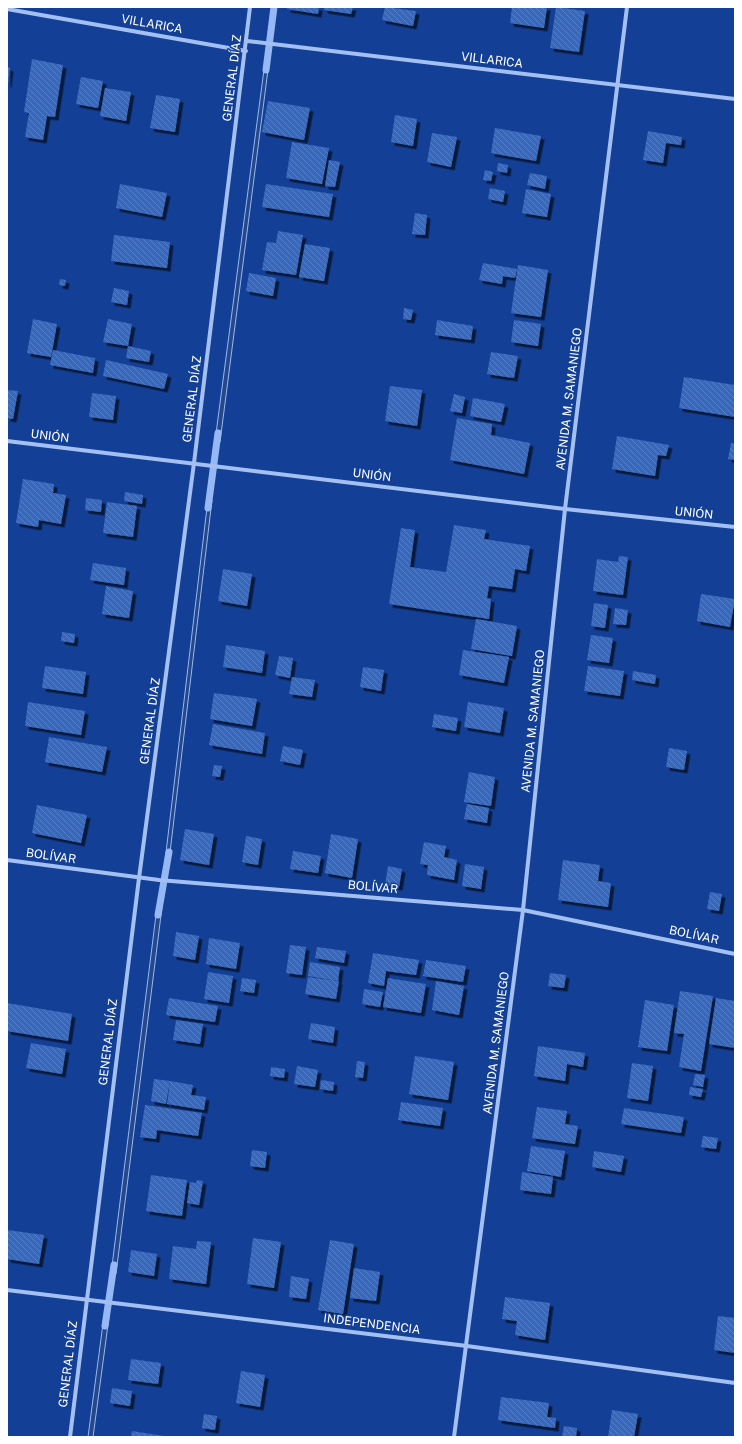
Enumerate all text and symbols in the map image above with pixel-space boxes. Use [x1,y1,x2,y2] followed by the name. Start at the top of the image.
[120,12,184,36] street label: VILLARICA
[220,33,244,122] street label: GENERAL DÍAZ
[460,49,524,71] street label: VILLARICA
[553,327,585,471] street label: AVENIDA M. SAMANIEGO
[180,354,204,443] street label: GENERAL DÍAZ
[30,427,70,445] street label: UNIÓN
[352,466,392,484] street label: UNIÓN
[674,504,714,522] street label: UNIÓN
[519,649,547,793] street label: AVENIDA M. SAMANIEGO
[137,676,163,765] street label: GENERAL DÍAZ
[25,846,77,866] street label: BOLÍVAR
[347,878,399,896] street label: BOLÍVAR
[668,923,720,947] street label: BOLÍVAR
[480,971,512,1115] street label: AVENIDA M. SAMANIEGO
[96,997,120,1086] street label: GENERAL DÍAZ
[323,1311,422,1337] street label: INDEPENDENCIA
[56,1319,80,1408] street label: GENERAL DÍAZ

